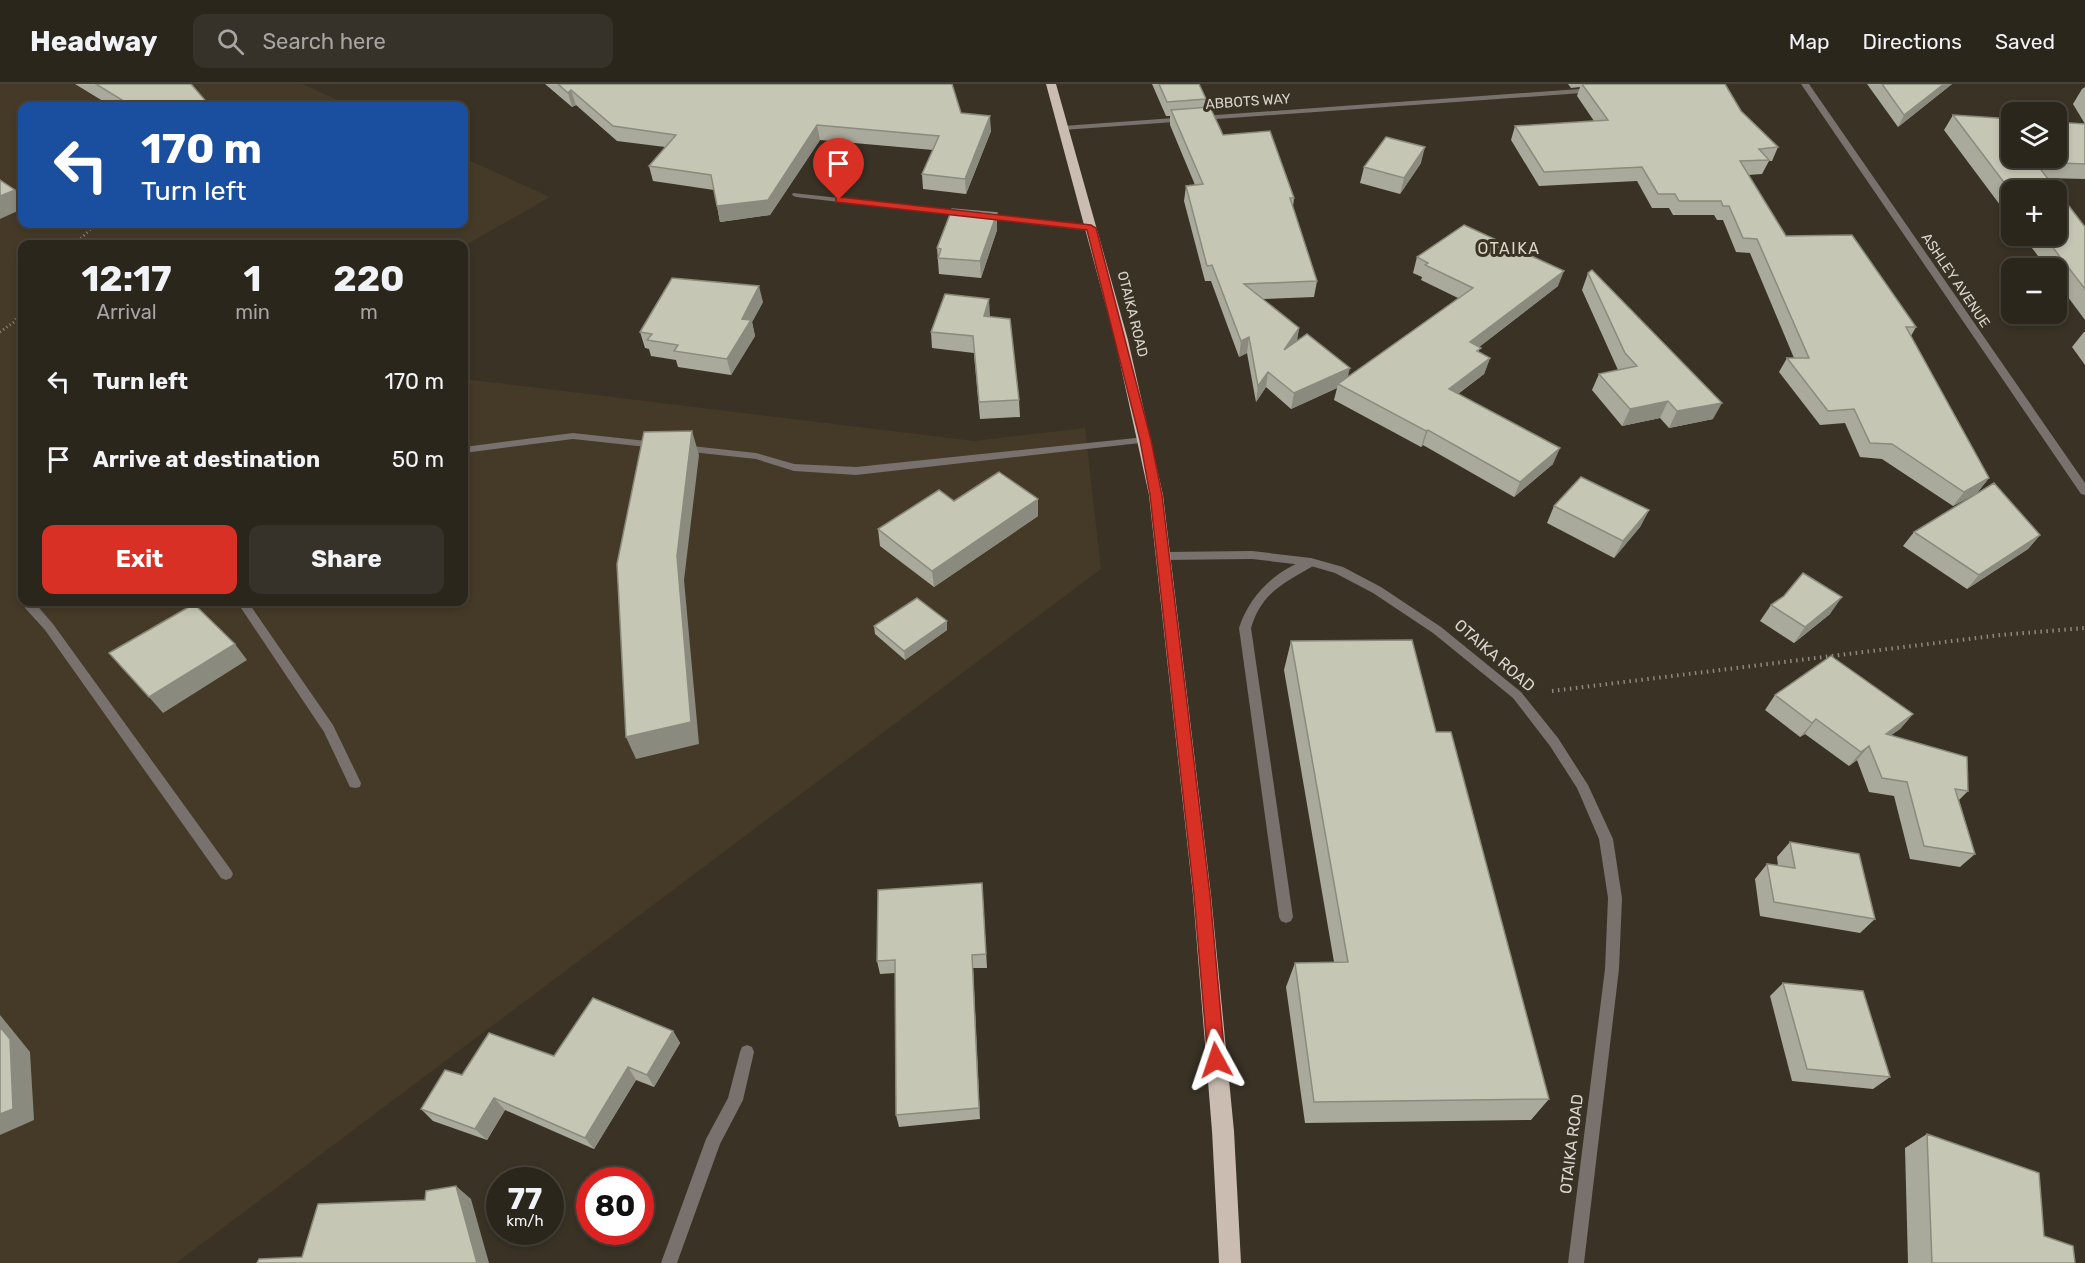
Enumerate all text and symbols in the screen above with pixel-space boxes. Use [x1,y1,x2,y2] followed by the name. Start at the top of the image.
[193,14,613,68] search box
[30,25,157,58] text: Headway
[214,25,247,58] icon: search
[262,28,386,55] text: Search here
[1789,29,1830,54] text: Map
[1863,29,1962,54] text: Directions
[1995,29,2055,54] text: Saved
[1205,90,1291,113] street label: ABBOTS WAY
[2001,102,2067,324] map controls
[2001,102,2067,168] button: layers
[141,124,262,174] text: 170 m
[42,126,120,204] icon: left
[813,138,864,200] pin
[822,147,855,180] icon: arrive
[141,175,246,207] text: Turn left
[2001,180,2067,246] button: +
[1918,230,1994,331] street label: ASHLEY AVENUE
[1477,239,1541,258] district label: OTAIKA
[81,257,172,300] text: 12:17
[244,257,261,300] text: 1
[333,257,405,300] text: 220
[2001,258,2067,324] button: −
[1114,269,1151,359] street label: OTAIKA ROAD
[97,300,157,324] text: Arrival
[235,300,270,324] text: min
[360,300,378,324] text: m
[42,365,75,398] icon: left
[93,368,188,395] text: Turn left
[384,368,444,395] text: 170 m
[42,443,75,476] icon: arrive
[93,446,320,473] text: Arrive at destination
[392,446,444,473] text: 50 m
[42,525,237,594] button: Exit
[249,525,444,594] button: Share
[1451,615,1539,695] street label: OTAIKA ROAD
[1184,1028,1248,1092] position arrow
[1556,1093,1587,1195] street label: OTAIKA ROAD
[576,1167,654,1245] speed limit sign: 80
[508,1181,542,1217] text: 77
[506,1212,544,1230] text: km/h

